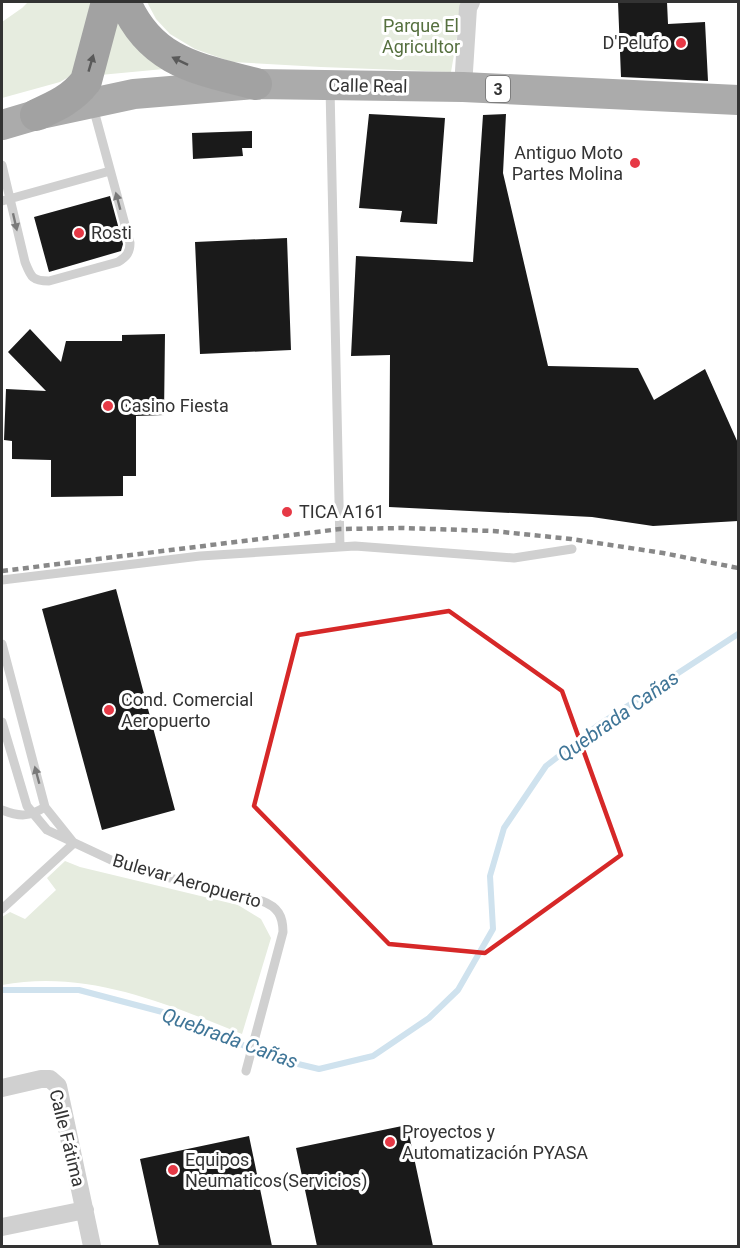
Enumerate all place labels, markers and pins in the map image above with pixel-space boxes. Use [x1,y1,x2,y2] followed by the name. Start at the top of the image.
[602,32,669,53] place label: D'Pelufo
[674,36,688,50] marker: D'Pelufo
[512,142,623,184] place label: Antiguo Moto Partes Molina
[628,156,642,170] marker: Antiguo Moto Partes Molina
[91,222,132,243] place label: Rosti
[72,226,86,240] marker: Rosti
[120,395,229,416] place label: Casino Fiesta
[101,399,115,413] marker: Casino Fiesta
[299,501,385,522] place label: TICA A161
[280,505,294,519] marker: TICA A161
[121,689,254,731] place label: Cond. Comercial Aeropuerto
[102,703,116,717] marker: Cond. Comercial Aeropuerto
[402,1121,588,1163] place label: Proyectos y Automatización PYASA
[383,1135,397,1149] marker: Proyectos y Automatización PYASA
[185,1149,368,1192] place label: Equipos Neumaticos(Servicios)
[166,1163,180,1177] marker: Equipos Neumaticos(Servicios)

